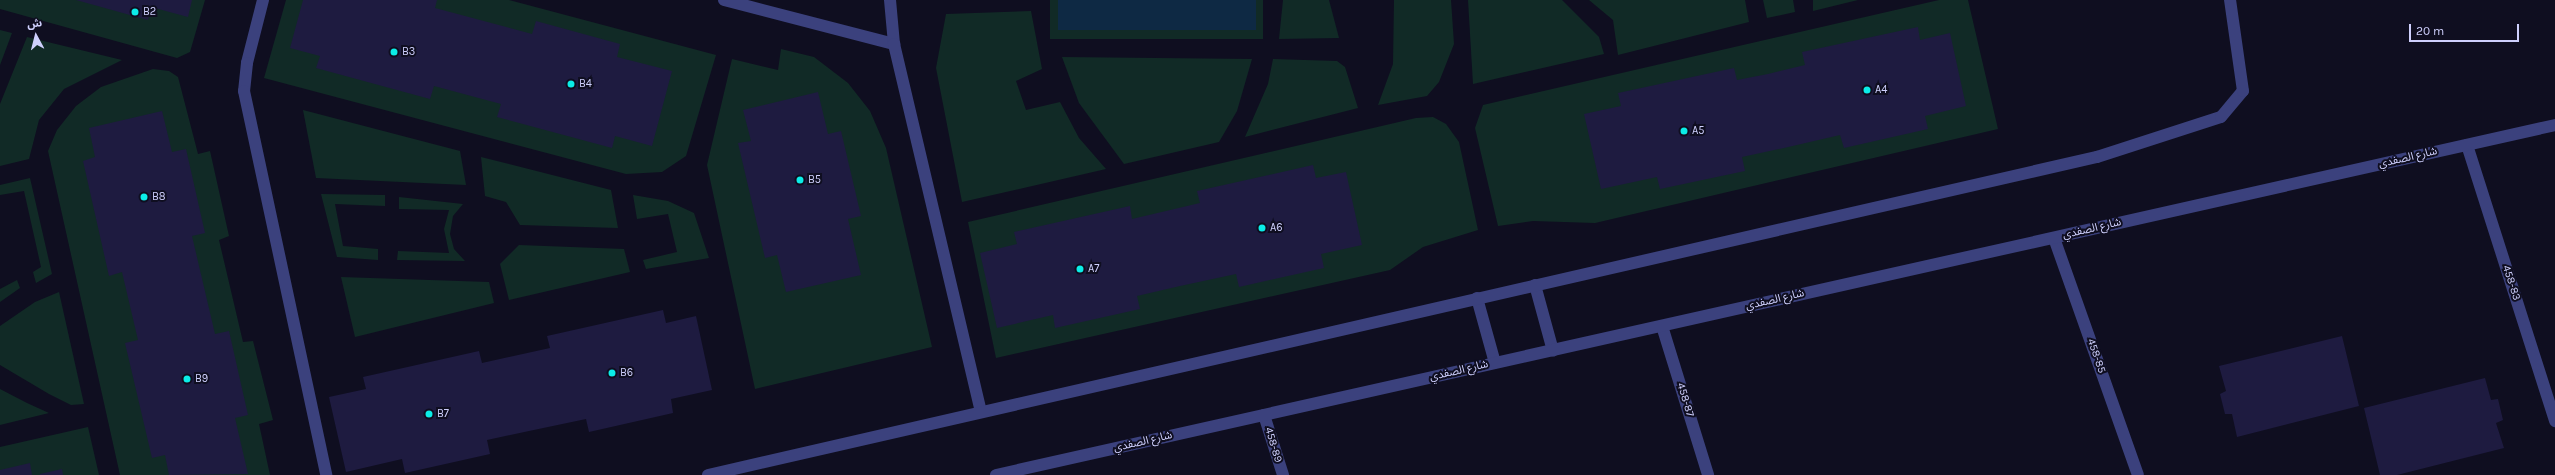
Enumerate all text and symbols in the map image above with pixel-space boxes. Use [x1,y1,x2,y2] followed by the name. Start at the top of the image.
[143,5,156,19] place label: B2
[130,7,140,17] marker: B2
[16,16,56,56] north arrow
[26,16,43,31] text: ش
[2411,16,2521,42] scale bar
[2416,24,2444,38] text: 20 m
[402,45,415,59] place label: B3
[389,47,399,57] marker: B3
[579,77,592,91] place label: B4
[566,79,576,89] marker: B4
[1875,83,1887,97] place label: A4
[1862,85,1872,95] marker: A4
[1692,124,1705,138] place label: A5
[1679,126,1689,136] marker: A5
[2377,145,2439,171] street label: شارع الصفدي
[808,173,821,187] place label: B5
[795,175,805,185] marker: B5
[152,190,166,204] place label: B8
[139,192,149,202] marker: B8
[2061,216,2123,242] street label: شارع الصفدي
[1270,221,1283,235] place label: A6
[1257,223,1267,233] marker: A6
[1088,262,1099,276] place label: A7
[1075,264,1085,274] marker: A7
[2499,264,2523,302] street label: 458-83
[1744,287,1806,313] street label: شارع الصفدي
[2084,337,2108,375] street label: 458-85
[1428,358,1490,384] street label: شارع الصفدي
[620,366,633,380] place label: B6
[607,368,617,378] marker: B6
[195,372,208,386] place label: B9
[182,374,192,384] marker: B9
[1674,381,1696,419] street label: 458-87
[437,407,449,421] place label: B7
[424,409,434,419] marker: B7
[1261,426,1285,464] street label: 458-89
[1112,429,1174,455] street label: شارع الصفدي

